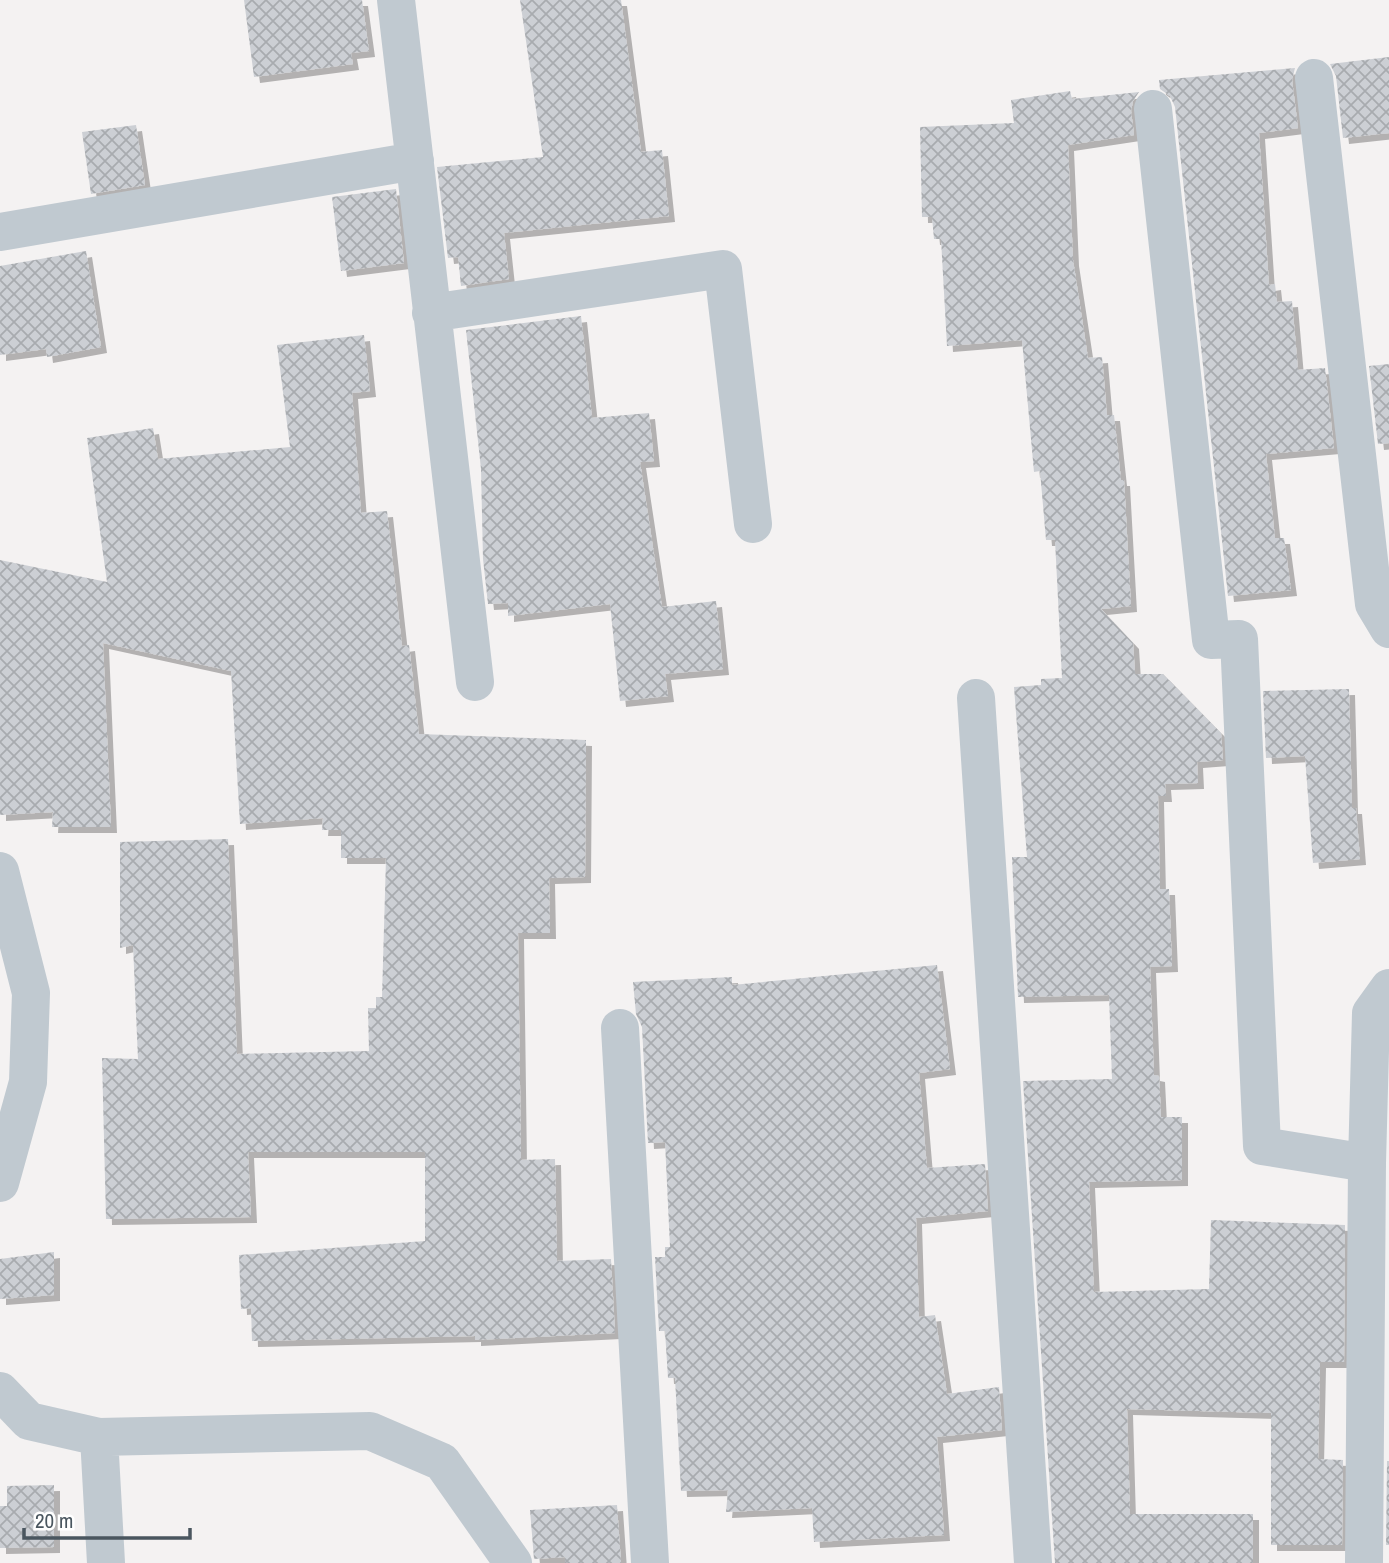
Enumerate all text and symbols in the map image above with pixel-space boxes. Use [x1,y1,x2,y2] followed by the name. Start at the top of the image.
[24,1496,191,1540] scale bar
[35,1506,73,1535] text: 20 m

